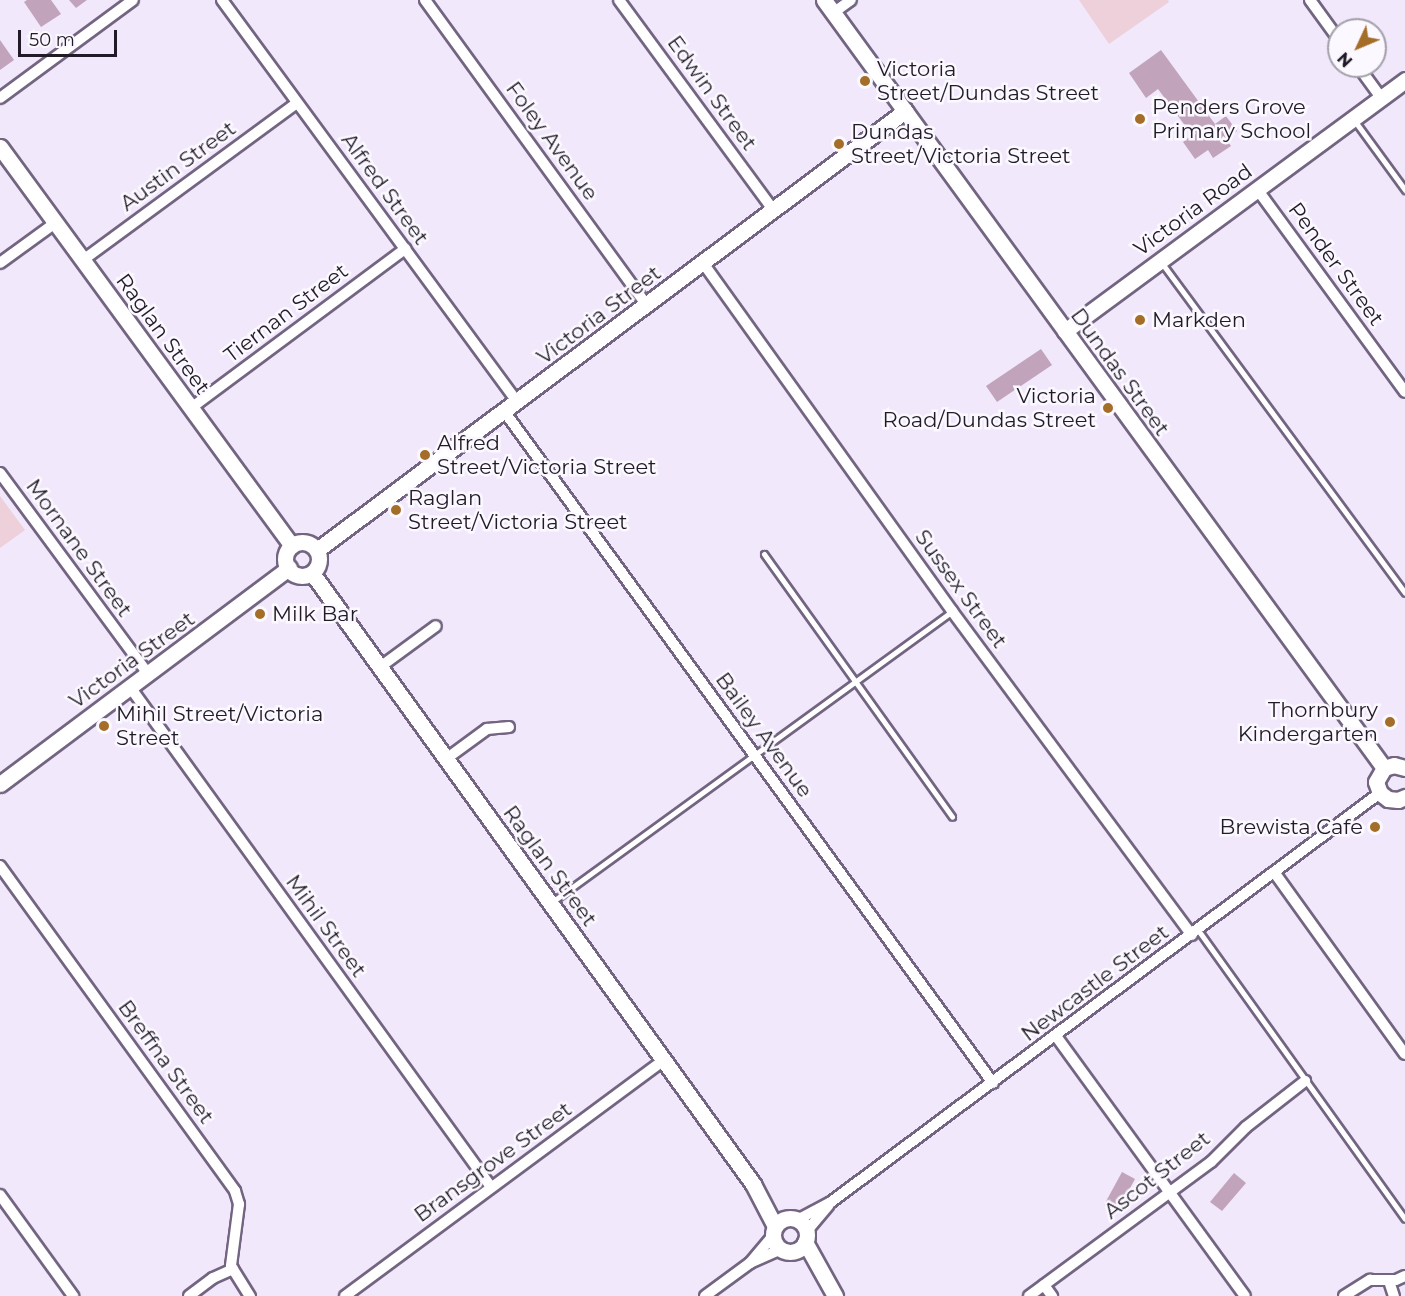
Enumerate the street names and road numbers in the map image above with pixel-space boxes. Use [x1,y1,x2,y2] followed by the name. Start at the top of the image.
[662,31,762,155] street label: Edwin Street
[501,77,603,205] street label: Foley Avenue
[115,116,241,216] street label: Austin Street
[336,128,434,250] street label: Alfred Street
[1129,159,1257,261] street label: Victoria Road
[1283,198,1389,330] street label: Pender Street
[219,258,353,368] street label: Tiernan Street
[532,260,666,370] street label: Victoria Street
[111,269,215,399] street label: Raglan Street
[1065,303,1175,441] street label: Dundas Street
[21,474,137,622] street label: Mornane Street
[910,525,1012,653] street label: Sussex Street
[65,606,199,714] street label: Victoria Street
[710,668,818,802] street label: Bailey Avenue
[498,801,602,931] street label: Raglan Street
[280,870,372,982] street label: Mihil Street
[1016,919,1174,1047] street label: Newcastle Street
[113,995,219,1129] street label: Breffna Street
[409,1096,577,1228] street label: Bransgrove Street
[1099,1126,1215,1224] street label: Ascot Street

